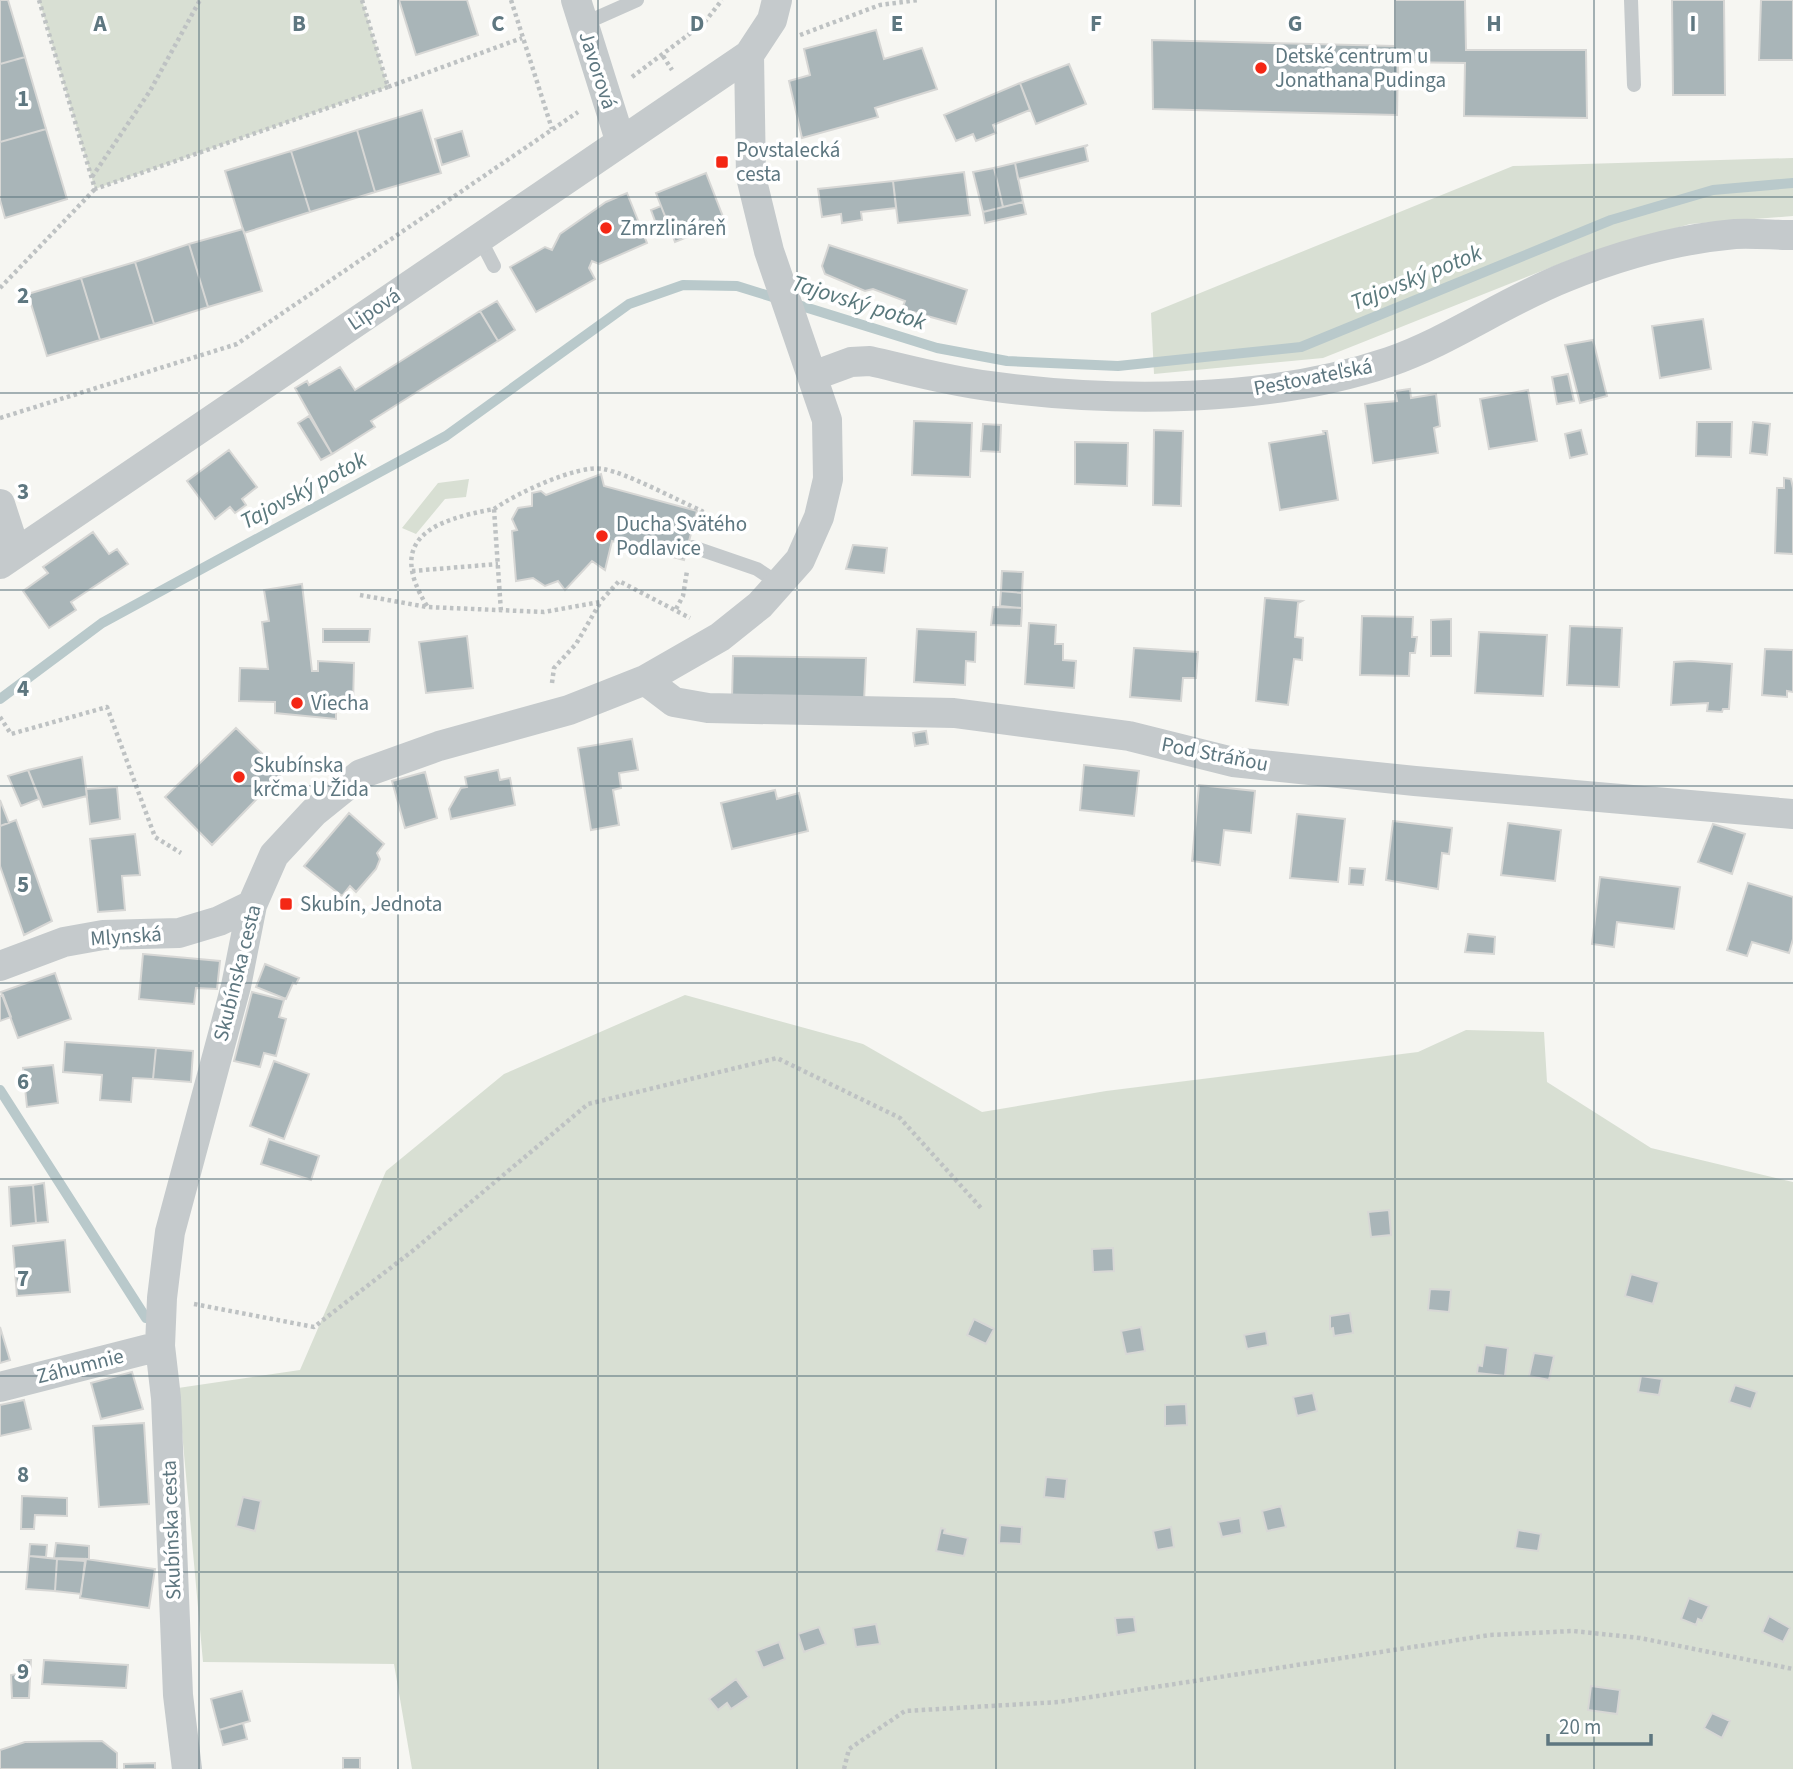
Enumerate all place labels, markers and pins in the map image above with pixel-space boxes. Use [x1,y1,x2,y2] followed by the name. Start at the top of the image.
[1275,41,1446,95] place label: Detské centrum u Jonathana Pudinga
[1253,60,1269,76] marker: Detské centrum u Jonathana Pudinga
[736,135,840,189] place label: Povstalecká cesta
[714,154,730,170] marker: Povstalecká cesta
[620,213,726,243] place label: Zmrzlináreň
[598,220,614,236] marker: Zmrzlináreň
[616,509,747,563] place label: Ducha Svätého Podlavice
[594,528,610,544] marker: Ducha Svätého Podlavice
[311,688,369,718] place label: Viecha
[289,695,305,711] marker: Viecha
[253,750,369,804] place label: Skubínska krčma U Žida
[231,769,247,785] marker: Skubínska krčma U Žida
[300,889,442,919] place label: Skubín, Jednota
[278,896,294,912] marker: Skubín, Jednota

